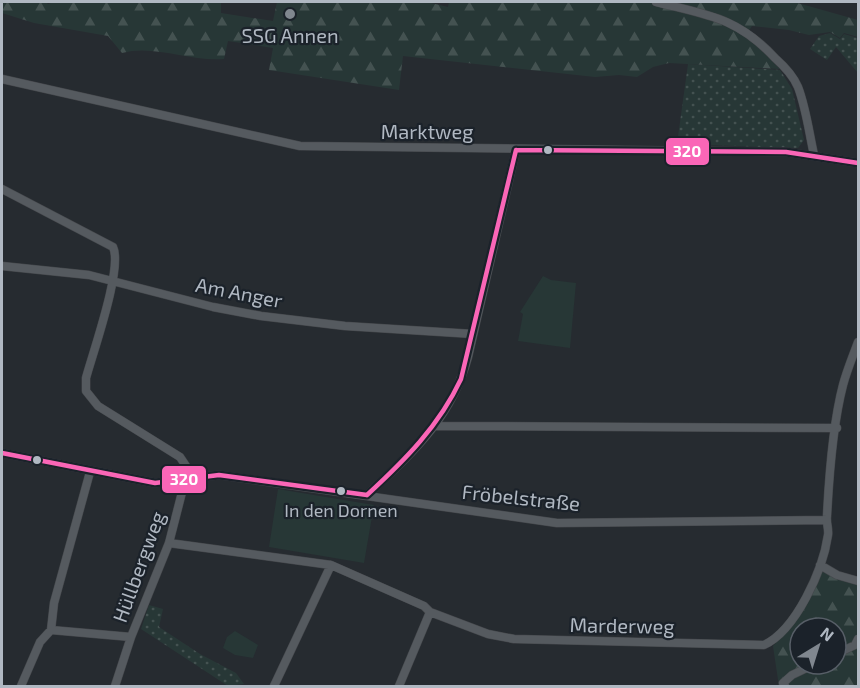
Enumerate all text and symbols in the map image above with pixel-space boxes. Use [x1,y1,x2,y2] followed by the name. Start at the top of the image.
[283,7,297,21] marker: SSG Annen
[241,23,339,47] place label: SSG Annen
[381,119,473,143] street label: Marktweg
[665,137,710,166] line badge: 320
[673,141,701,160] text: 320
[542,144,554,156] unlabelled marker
[194,272,285,312] street label: Am Anger
[31,454,43,466] unlabelled marker
[161,465,207,494] line badge: 320
[170,469,198,488] text: 320
[461,479,581,515] street label: Fröbelstraße
[335,485,347,497] marker: In den Dornen
[284,499,398,521] place label: In den Dornen
[107,508,169,625] street label: Hüllbergweg
[569,612,675,638] street label: Marderweg
[788,616,848,676] north arrow
[817,623,838,645] text: N

